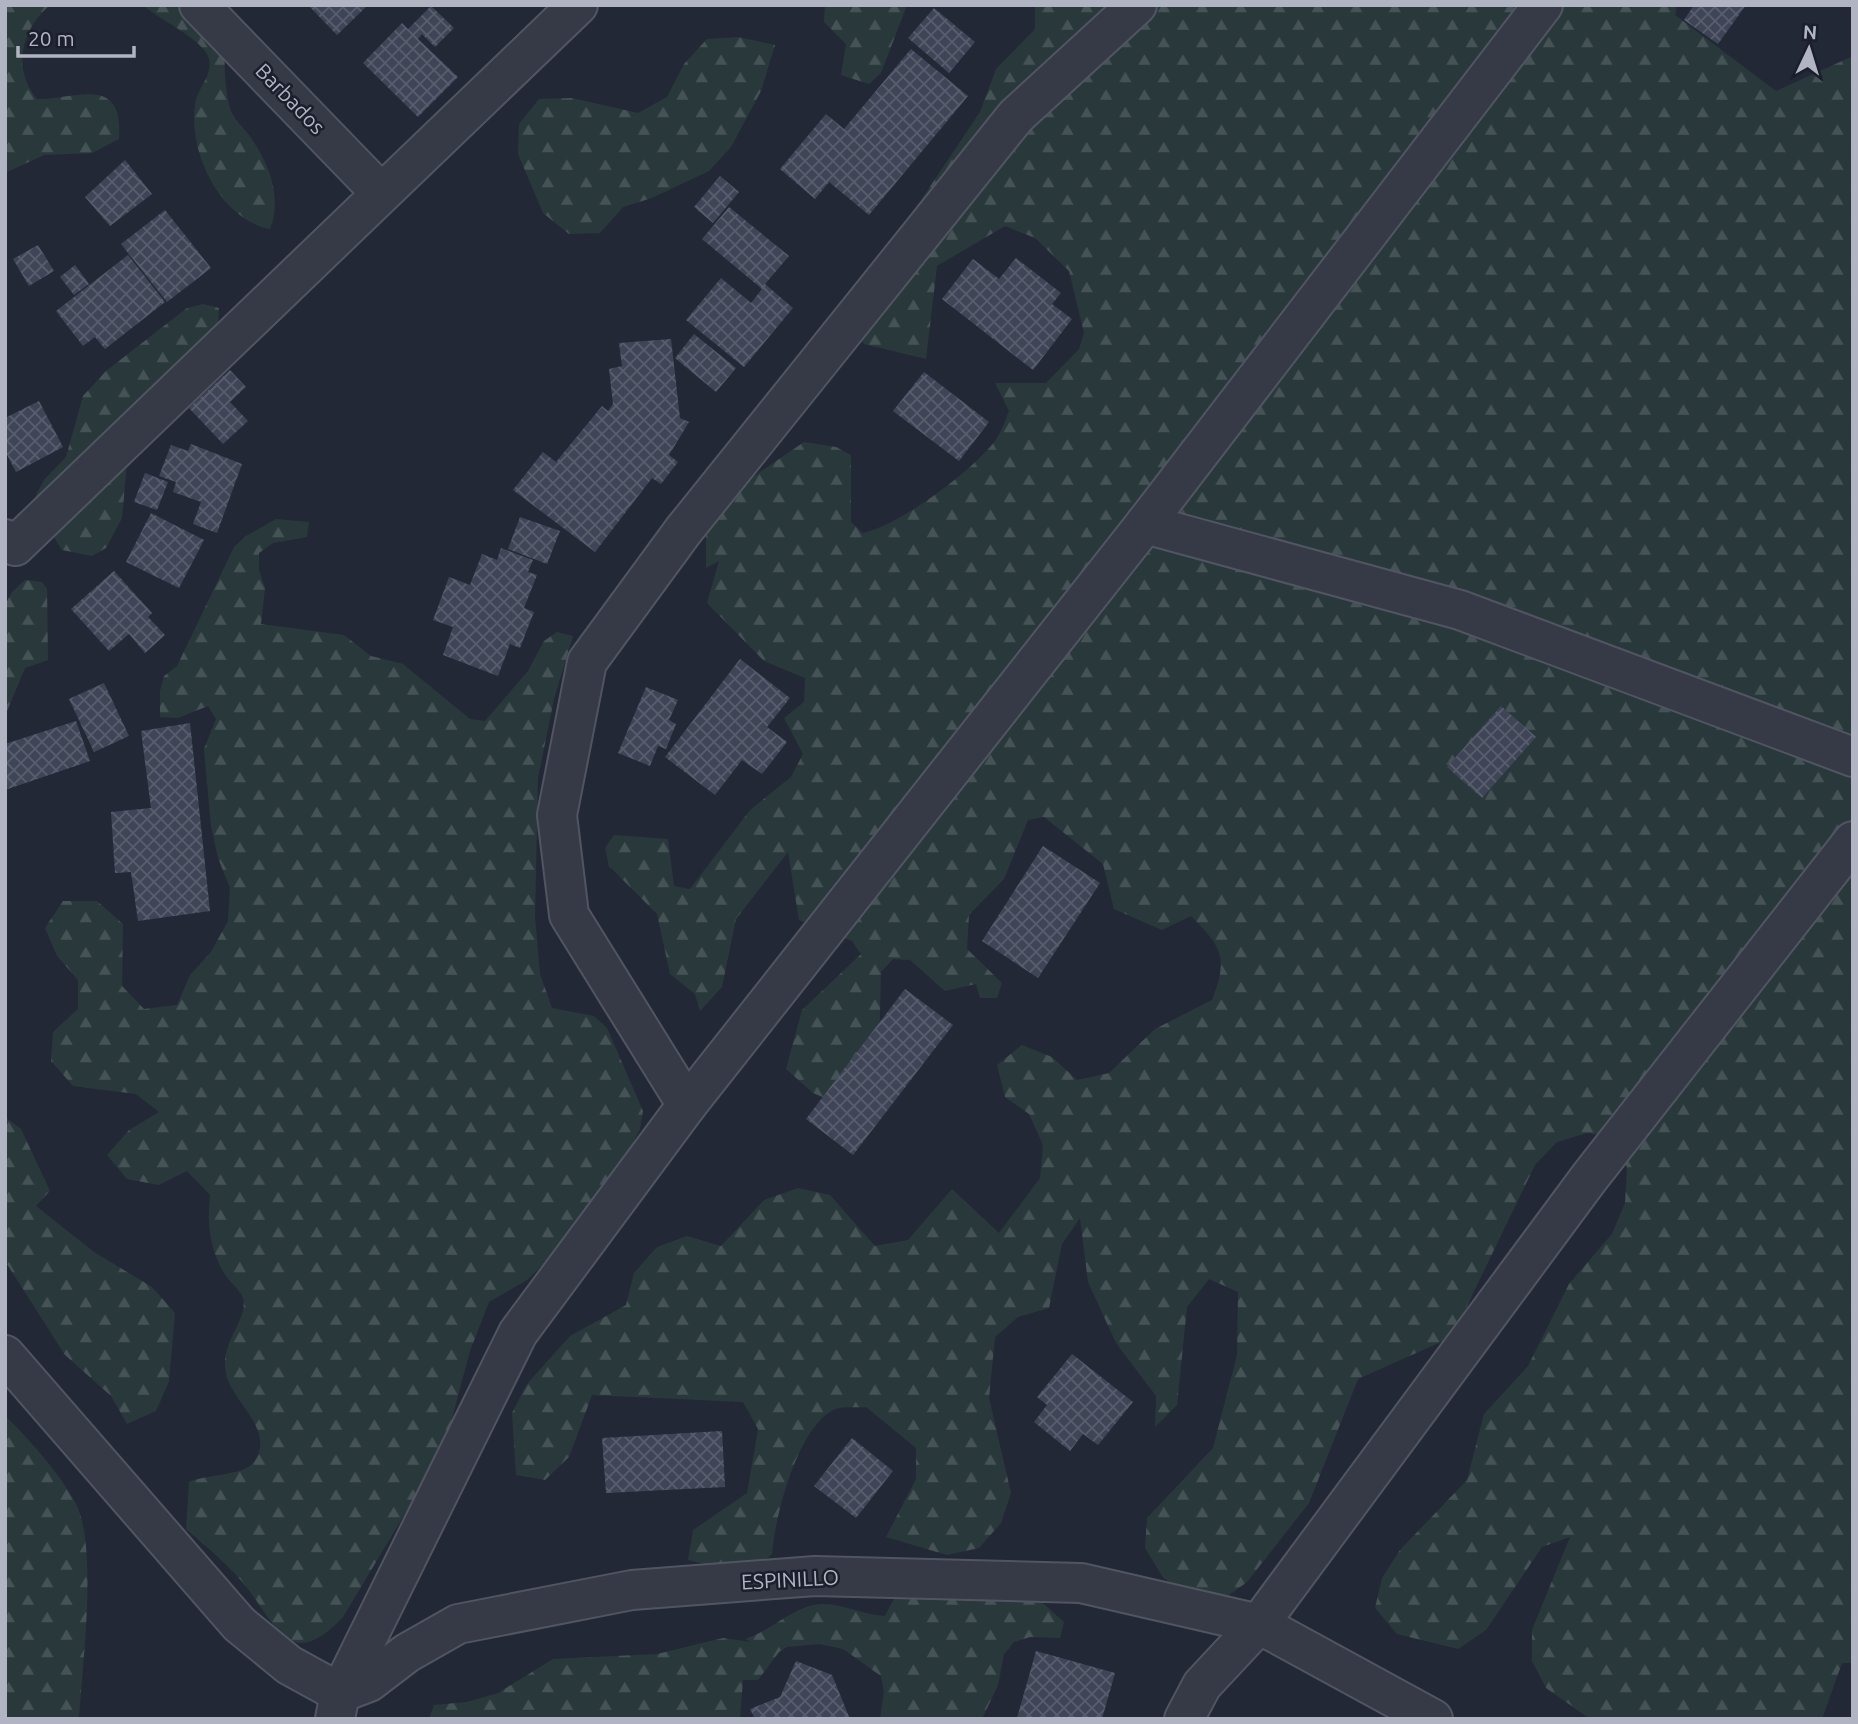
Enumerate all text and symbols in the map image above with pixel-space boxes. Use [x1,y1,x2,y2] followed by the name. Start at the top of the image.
[18,14,133,58] scale bar
[1774,14,1844,84] north arrow
[1802,21,1818,44] text: N
[28,26,75,50] text: 20 m
[251,58,330,139] street label: Barbados
[740,1564,840,1594] street label: ESPINILLO

